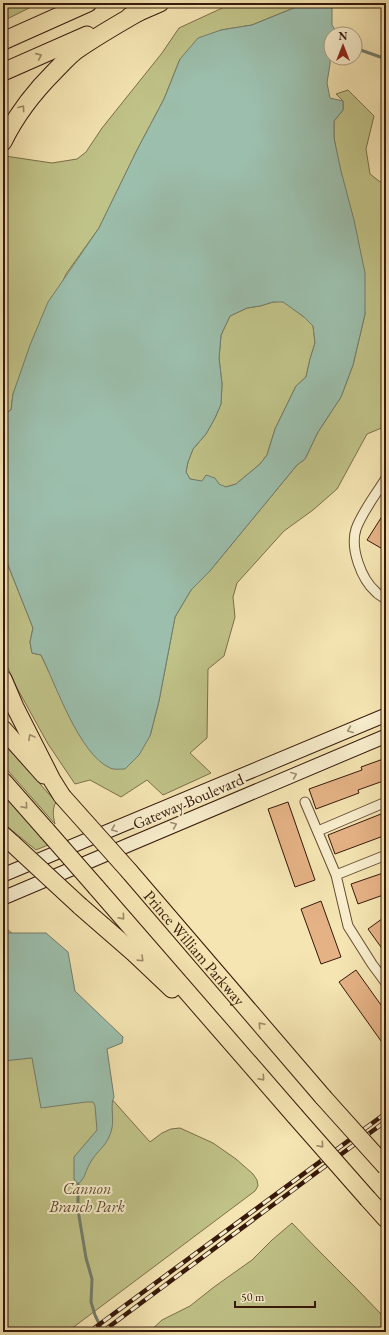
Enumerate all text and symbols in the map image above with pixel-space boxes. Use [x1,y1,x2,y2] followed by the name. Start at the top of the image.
[323,26,363,66] north arrow
[339,29,348,43] text: N
[34,53,42,61] one-way arrow
[17,106,24,113] one-way arrow
[347,725,354,733] one-way arrow
[29,733,36,741] one-way arrow
[129,768,248,834] street label: Gateway Boulevard
[290,772,298,780] one-way arrow
[20,802,27,809] one-way arrow
[170,822,178,830] one-way arrow
[110,824,118,832] one-way arrow
[139,886,250,1011] street label: Prince William Parkway
[117,912,125,920] one-way arrow
[136,955,144,962] one-way arrow
[258,1022,265,1030] one-way arrow
[258,1074,265,1081] one-way arrow
[316,1141,323,1148] one-way arrow
[48,1178,125,1217] park label: Cannon Branch Park
[235,1283,315,1309] scale bar
[241,1289,265,1305] text: 50 m

